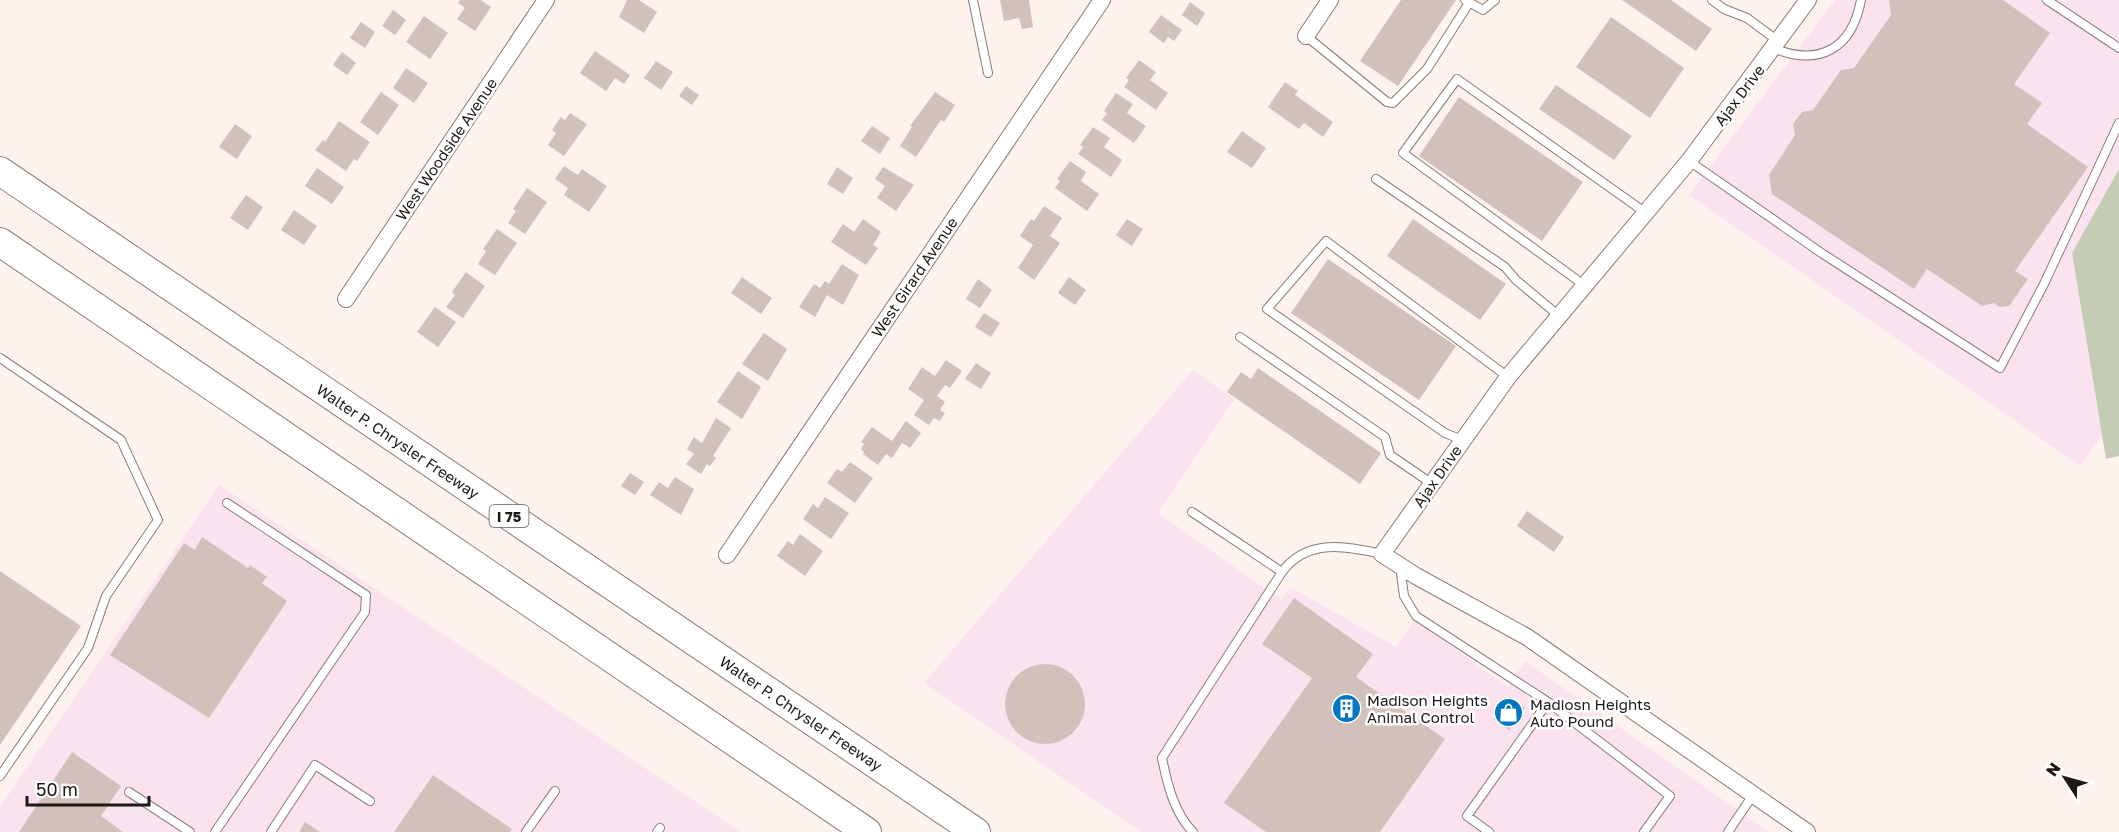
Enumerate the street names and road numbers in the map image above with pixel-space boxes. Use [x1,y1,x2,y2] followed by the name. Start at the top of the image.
[1710,61,1768,129] street label: Ajax Drive
[392,74,501,224] street label: West Woodside Avenue
[867,213,961,340] street label: West Girard Avenue
[313,380,483,503] street label: Walter P. Chrysler Freeway
[1409,441,1465,511] street label: Ajax Drive
[490,505,528,527] road number: I 75
[716,652,886,775] street label: Walter P. Chrysler Freeway

